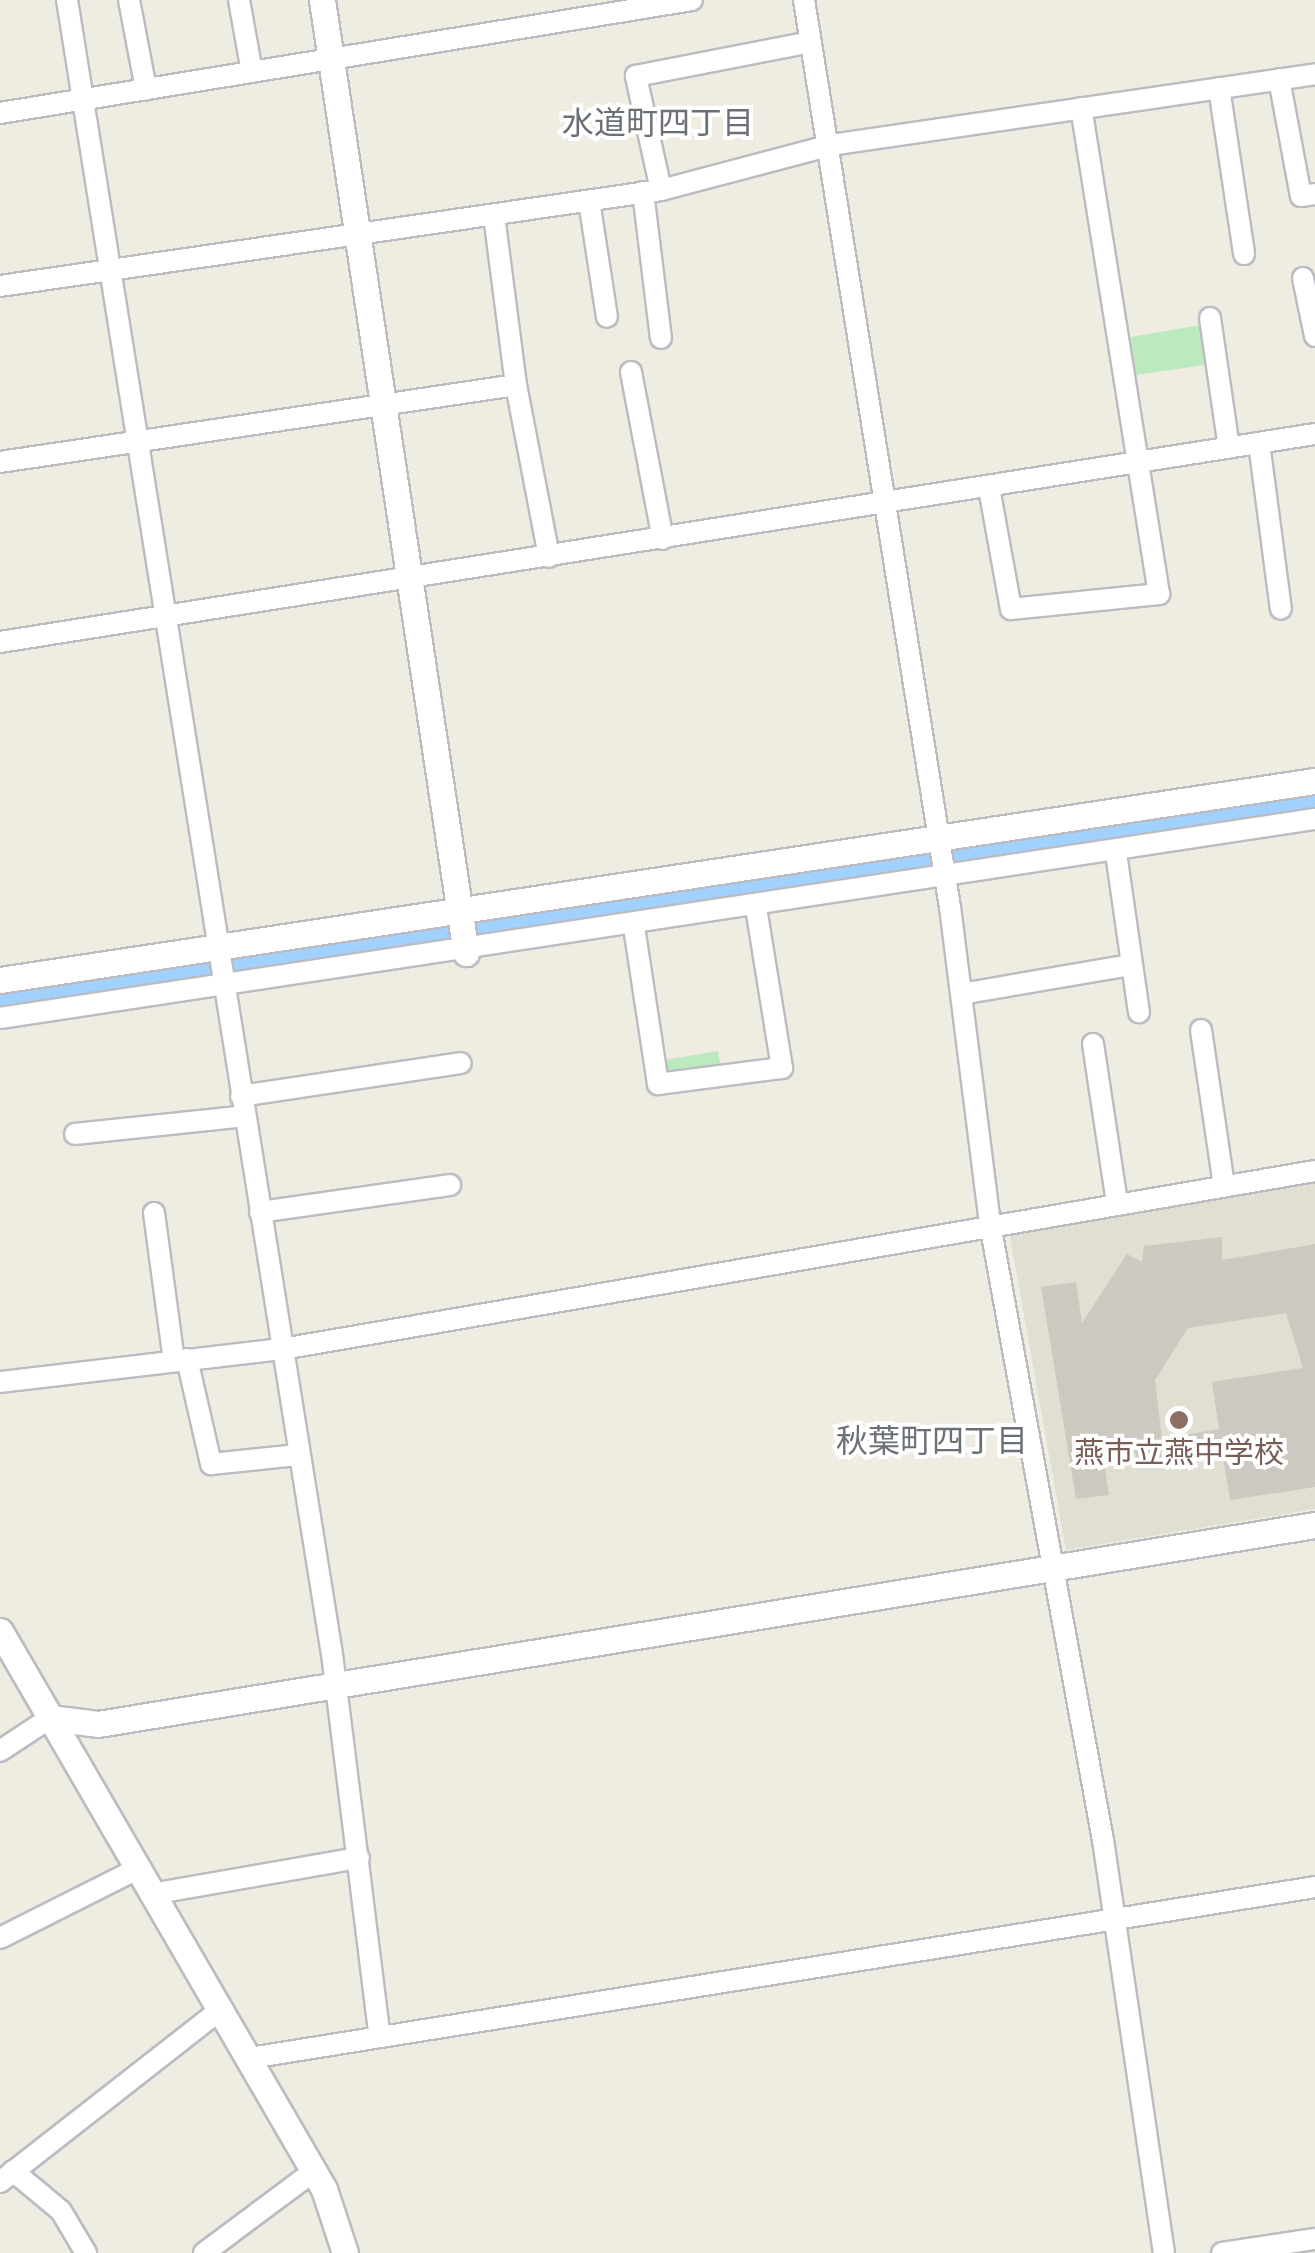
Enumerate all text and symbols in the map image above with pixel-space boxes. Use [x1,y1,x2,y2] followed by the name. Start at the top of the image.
[562,106,754,144] district label: 水道町四丁目
[1168,1409,1190,1431] marker: 燕市立燕中学校
[836,1424,1028,1462] district label: 秋葉町四丁目
[1074,1436,1284,1472] place label: 燕市立燕中学校

